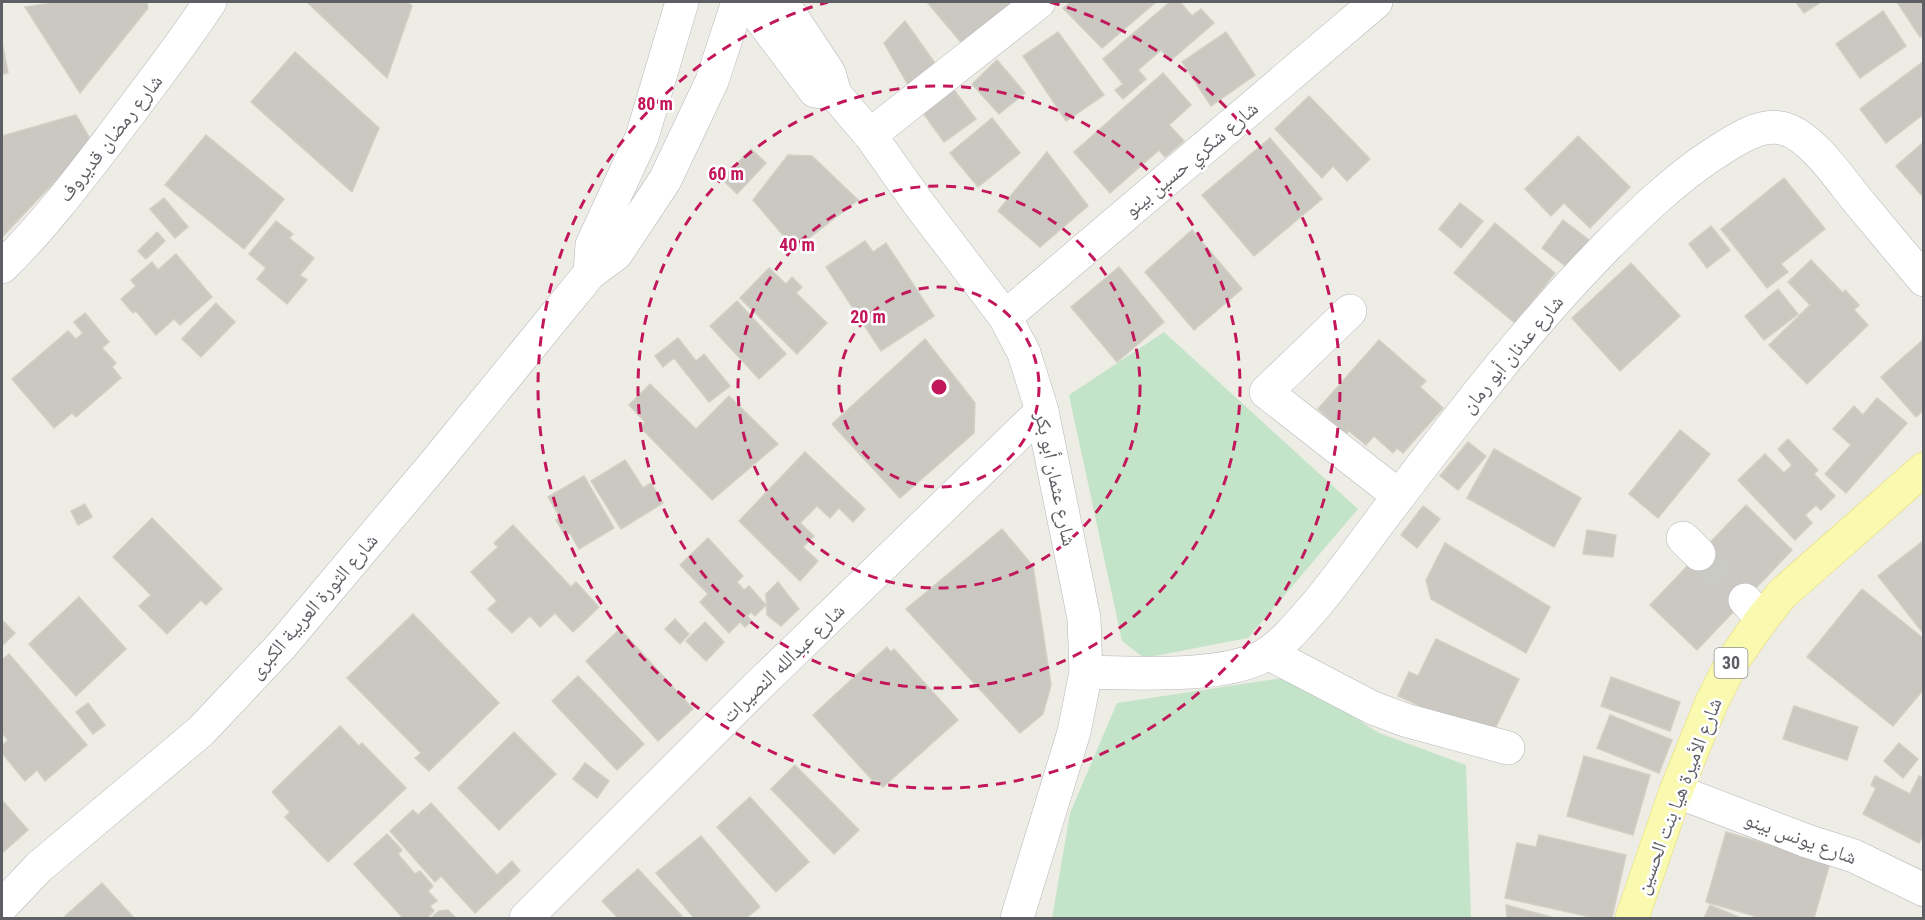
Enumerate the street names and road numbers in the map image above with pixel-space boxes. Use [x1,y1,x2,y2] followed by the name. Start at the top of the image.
[53,69,168,207] street label: شارع رمضان قديروف
[1119,96,1265,225] street label: شارع شكري حسين بينو
[1456,290,1569,419] street label: شارع عدنان أبو رمان
[1029,409,1082,548] street label: شارع عثمان أبو بكر
[243,528,383,684] street label: شارع الثورة العربية الكبرى
[717,598,850,728] street label: شارع عبدالله النصيرات
[1714,648,1748,678] road number: 30
[1629,694,1728,898] street label: شارع الأميرة هيا بنت الحسين
[1742,807,1860,870] street label: شارع يونس بينو

